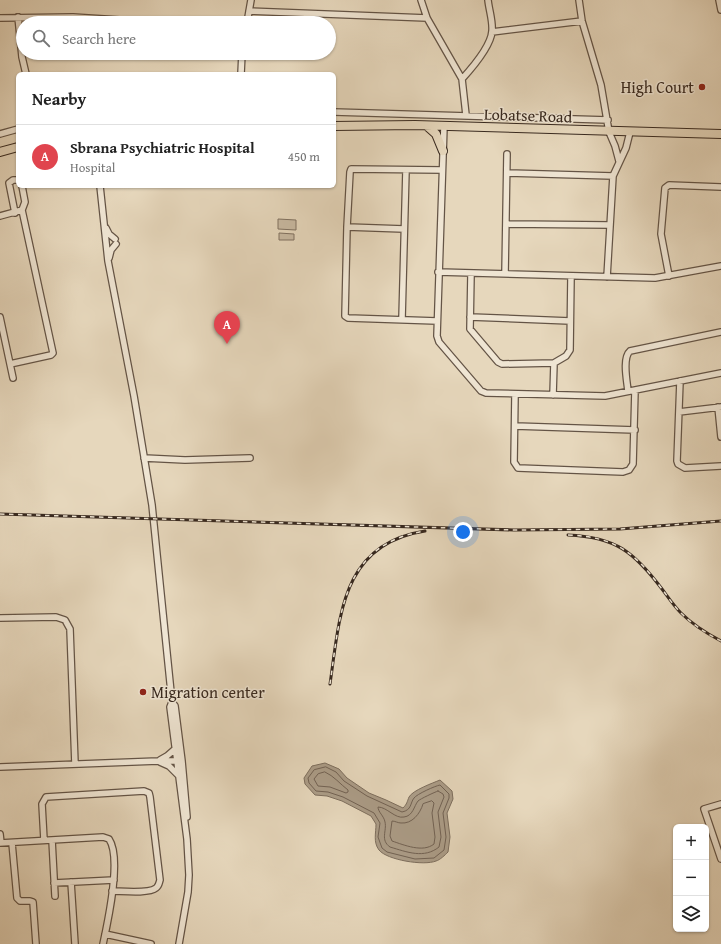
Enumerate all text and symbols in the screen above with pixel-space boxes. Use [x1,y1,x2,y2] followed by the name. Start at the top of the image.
[16,16,336,60] search box
[30,27,52,49] icon: search
[62,28,136,49] text: Search here
[621,75,694,99] place label: High Court
[697,82,707,92] marker: High Court
[32,86,86,111] text: Nearby
[483,101,573,129] street label: Lobatse Road
[70,137,255,158] text: Sbrana Psychiatric Hospital
[41,147,49,166] text: A
[288,147,320,166] text: 450 m
[70,158,115,177] text: Hospital
[214,311,240,344] pin: A
[453,522,473,542] your location
[151,680,265,704] place label: Migration center
[138,687,148,697] marker: Migration center
[673,824,709,932] map controls
[673,824,709,860] button: +
[673,860,709,896] button: −
[673,896,709,932] button: layers

